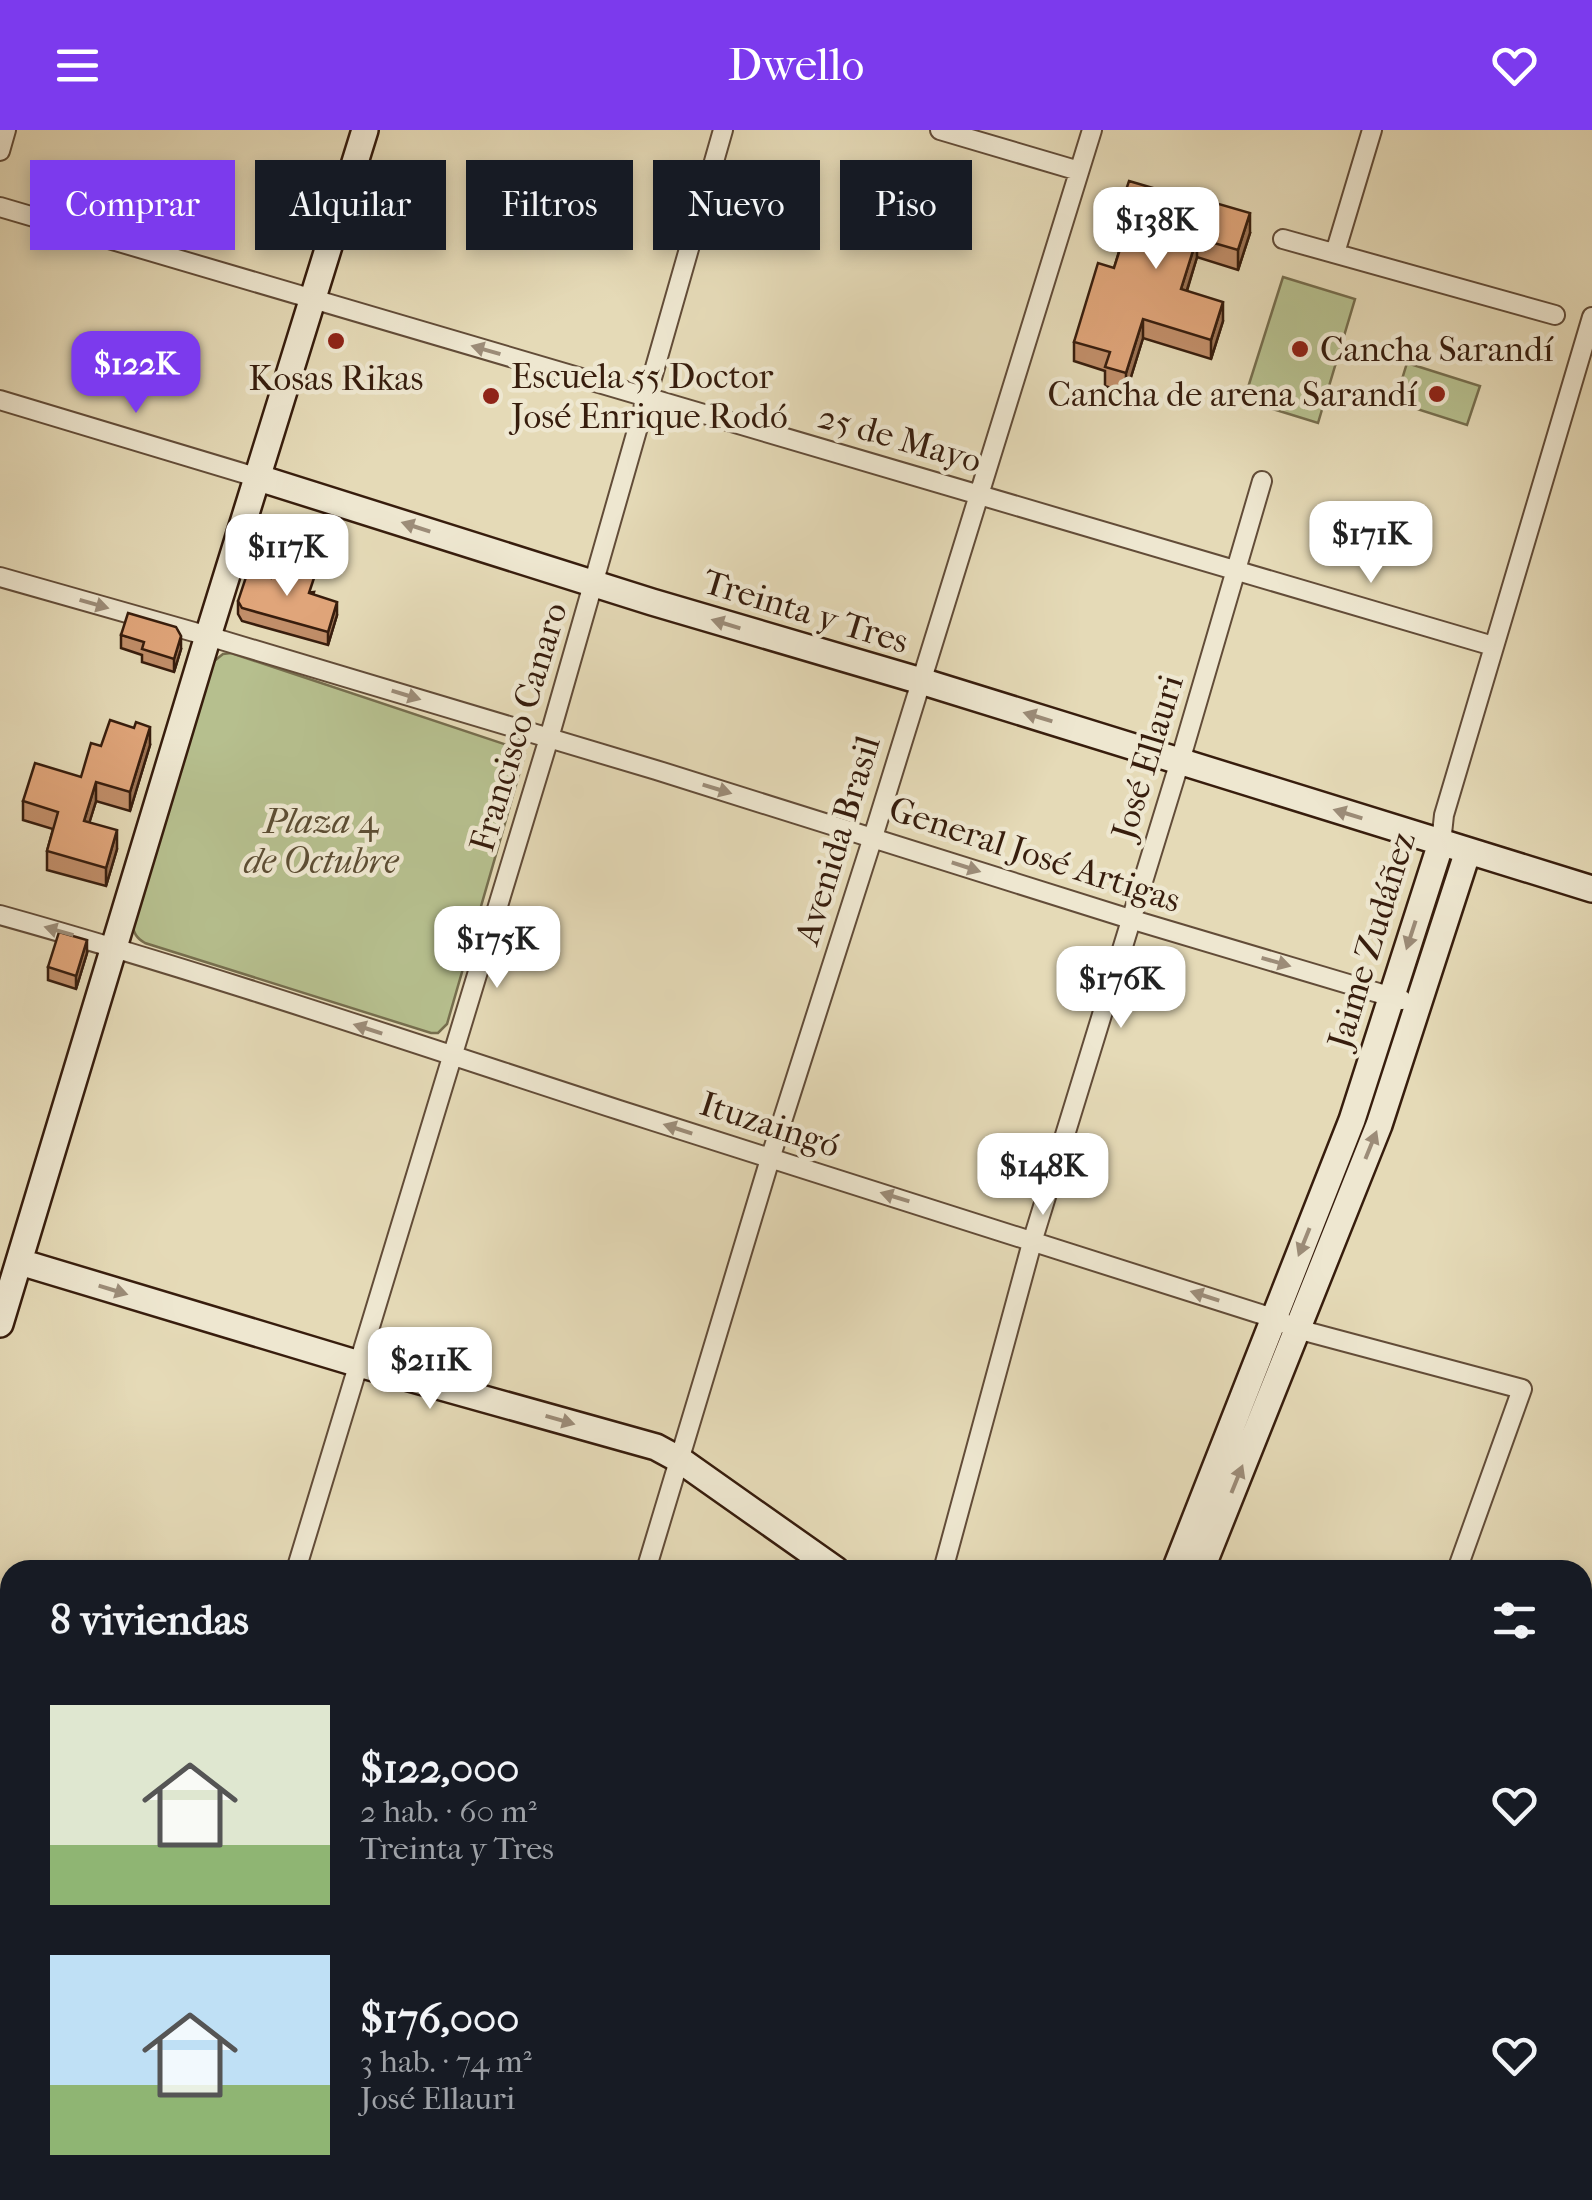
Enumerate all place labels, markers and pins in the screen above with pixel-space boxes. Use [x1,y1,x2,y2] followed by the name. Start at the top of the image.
[1086,187,1226,272] pin: $138K
[1320,329,1554,370] place label: Cancha Sarandí
[325,330,347,352] marker: Kosas Rikas
[66,331,206,416] pin: $122K
[1289,338,1311,360] marker: Cancha Sarandí
[508,356,788,437] place label: Escuela 55 Doctor José Enrique Rodó
[249,358,423,399] place label: Kosas Rikas
[1048,374,1418,415] place label: Cancha de arena Sarandí
[1426,383,1448,405] marker: Cancha de arena Sarandí
[480,385,502,407] marker: Escuela 55 Doctor José Enrique Rodó
[1301,501,1441,586] pin: $171K
[217,514,357,599] pin: $117K
[427,906,567,991] pin: $175K
[1051,946,1191,1031] pin: $176K
[973,1133,1113,1218] pin: $148K
[360,1327,500,1412] pin: $211K

